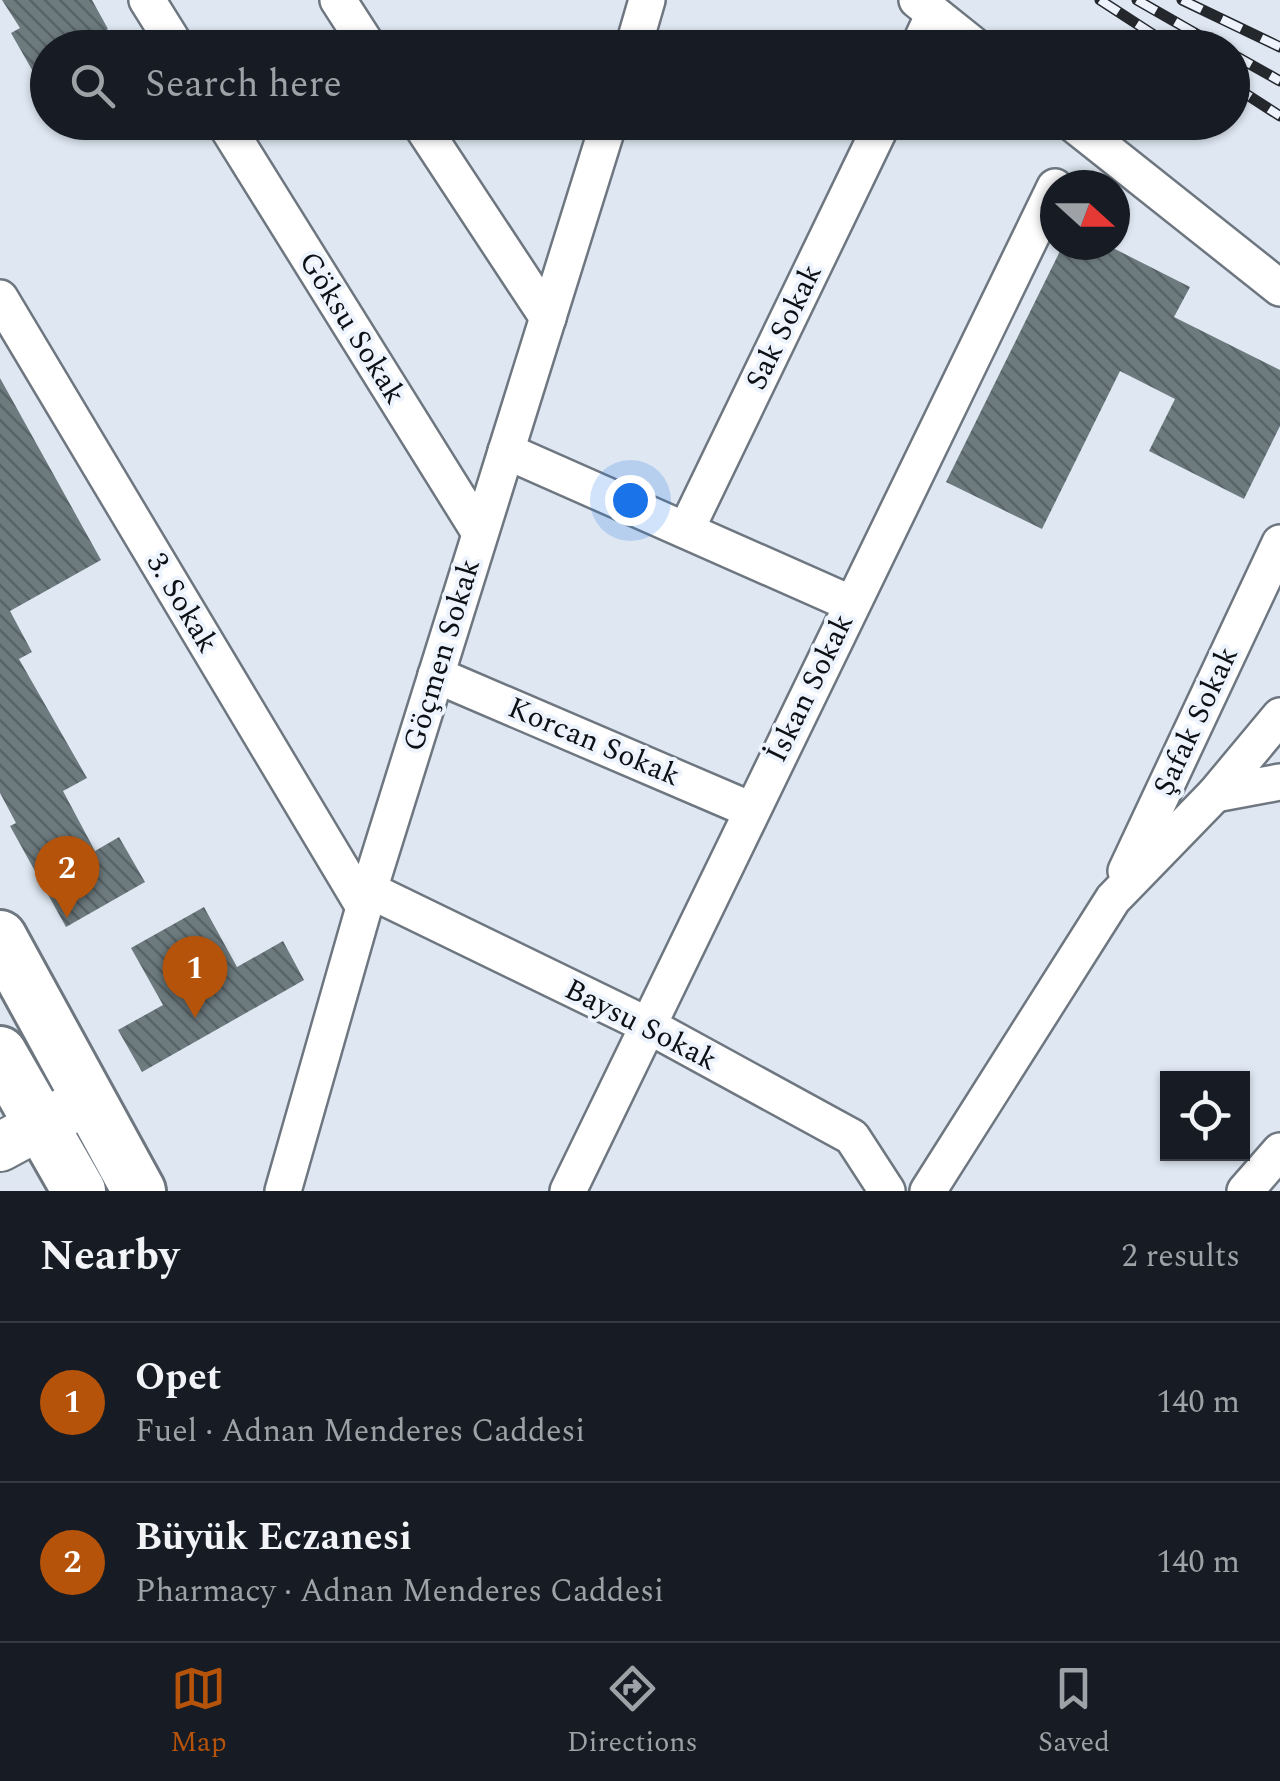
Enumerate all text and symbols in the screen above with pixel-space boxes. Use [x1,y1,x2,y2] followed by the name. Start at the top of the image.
[30,30,1250,140] search box
[145,56,342,114] text: Search here
[65,58,120,113] icon: search
[1040,170,1130,260] north arrow
[287,242,417,414] street label: Göksu Sokak
[734,256,834,398] street label: Sak Sokak
[605,475,656,526] your location
[134,544,230,662] street label: 3. Sokak
[391,553,493,757] street label: Göçmen Sokak
[754,606,866,770] street label: İskan Sokak
[1141,639,1251,803] street label: Şafak Sokak
[501,685,687,799] street label: Korcan Sokak
[34,836,100,918] pin: 2
[162,936,228,1018] pin: 1
[557,967,725,1083] street label: Baysu Sokak
[1160,1071,1250,1161] map controls
[1160,1071,1250,1161] button: locate
[40,1225,179,1288] text: Nearby
[1121,1232,1240,1281] text: 2 results
[135,1349,221,1407] text: Opet
[64,1378,81,1427] text: 1
[1156,1378,1240,1427] text: 140 m
[135,1407,585,1456] text: Fuel · Adnan Menderes Caddesi
[135,1509,412,1567] text: Büyük Eczanesi
[64,1538,81,1587] text: 2
[1156,1538,1240,1587] text: 140 m
[135,1567,664,1616] text: Pharmacy · Adnan Menderes Caddesi
[170,1661,227,1764] tab: Map
[567,1661,698,1764] tab: Directions
[1038,1661,1110,1764] tab: Saved

